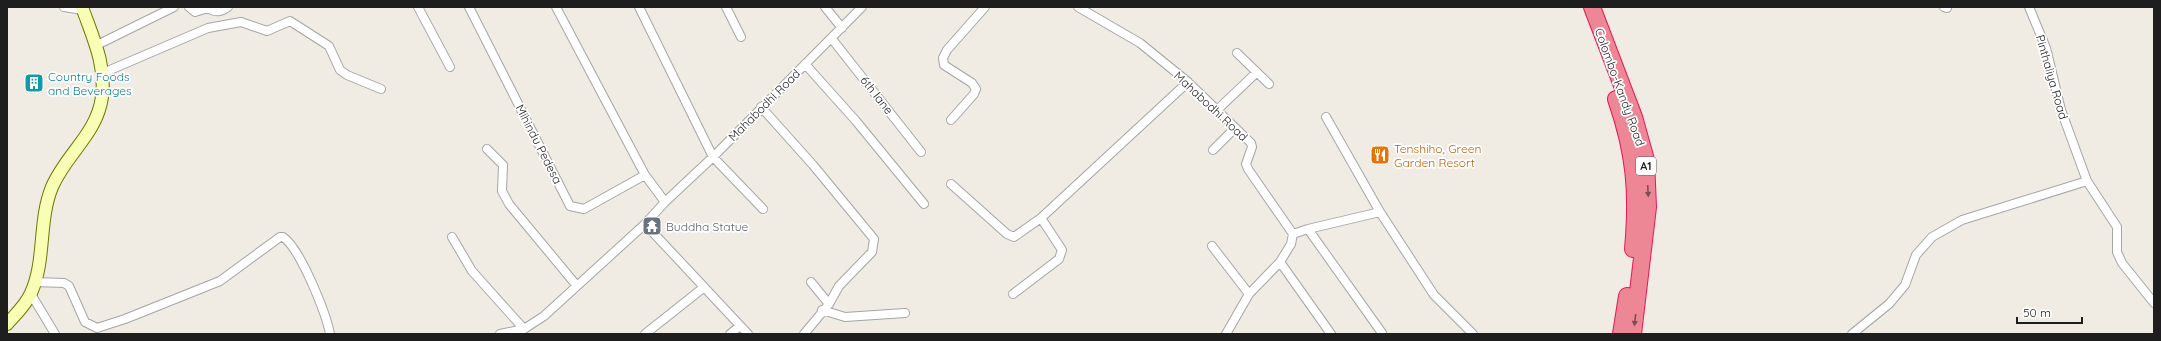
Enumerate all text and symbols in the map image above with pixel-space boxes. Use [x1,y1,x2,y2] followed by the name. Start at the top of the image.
[1592,26,1648,148] street label: Colombo-Kandy Road
[2033,33,2071,121] street label: Pinthaliya Road
[725,66,803,144] street label: Mahabodhi Road
[1171,68,1251,144] street label: Mahabodhi Road
[48,69,132,98] place label: Country Foods and Beverages
[23,72,45,94] building icon: Country Foods and Beverages
[857,73,897,117] street label: 6th lane
[513,102,565,186] street label: Mihindu Pedesa
[1394,141,1481,170] place label: Tenshiho, Green Garden Resort
[1369,144,1391,166] restaurant icon: Tenshiho, Green Garden Resort
[1636,157,1656,175] road number: A1
[1644,185,1651,197] one-way arrow
[641,215,663,237] temple icon: Buddha Statue
[666,219,749,234] place label: Buddha Statue
[2017,299,2082,325] scale bar
[2023,305,2051,320] text: 50 m
[1632,314,1638,326] one-way arrow

